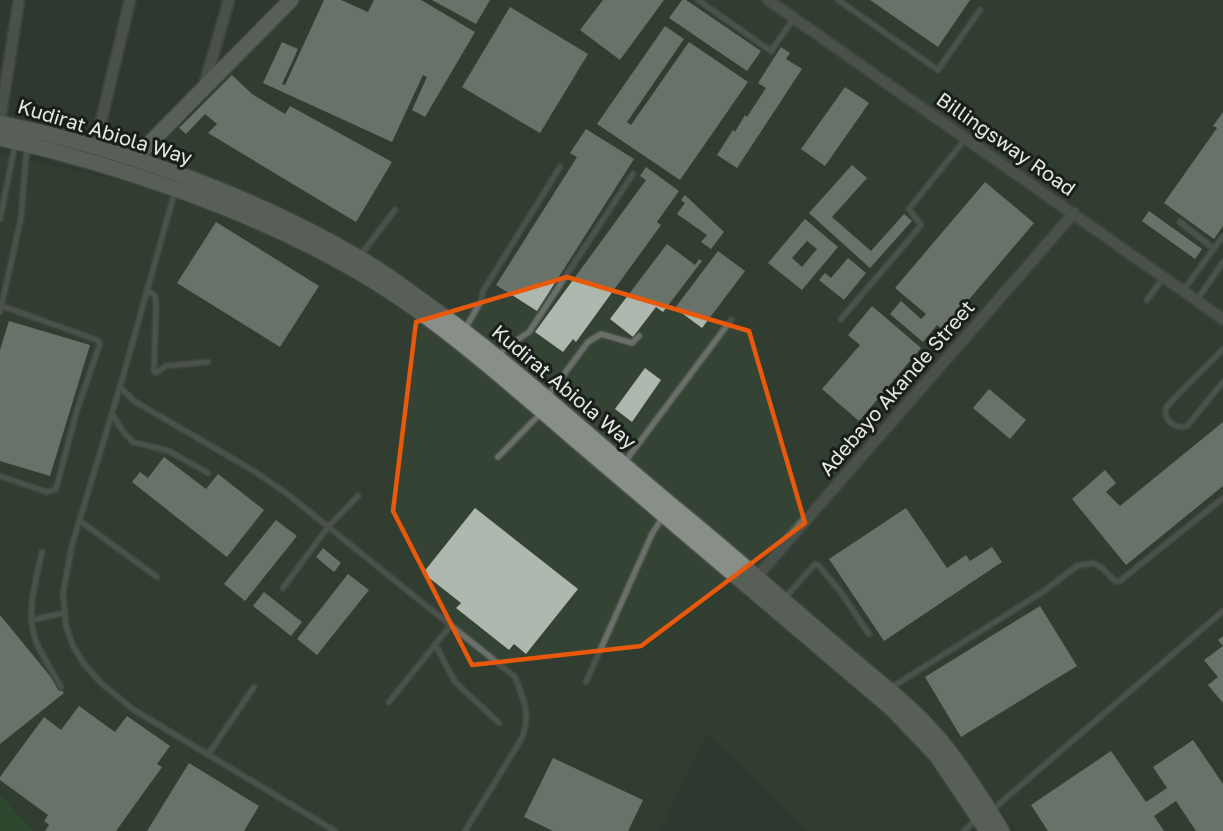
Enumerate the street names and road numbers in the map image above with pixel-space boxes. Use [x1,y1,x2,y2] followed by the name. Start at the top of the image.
[933,86,1081,200] street label: Billingsway Road
[15,93,195,169] street label: Kudirat Abiola Way
[814,295,979,480] street label: Adebayo Akande Street
[488,319,642,454] street label: Kudirat Abiola Way

